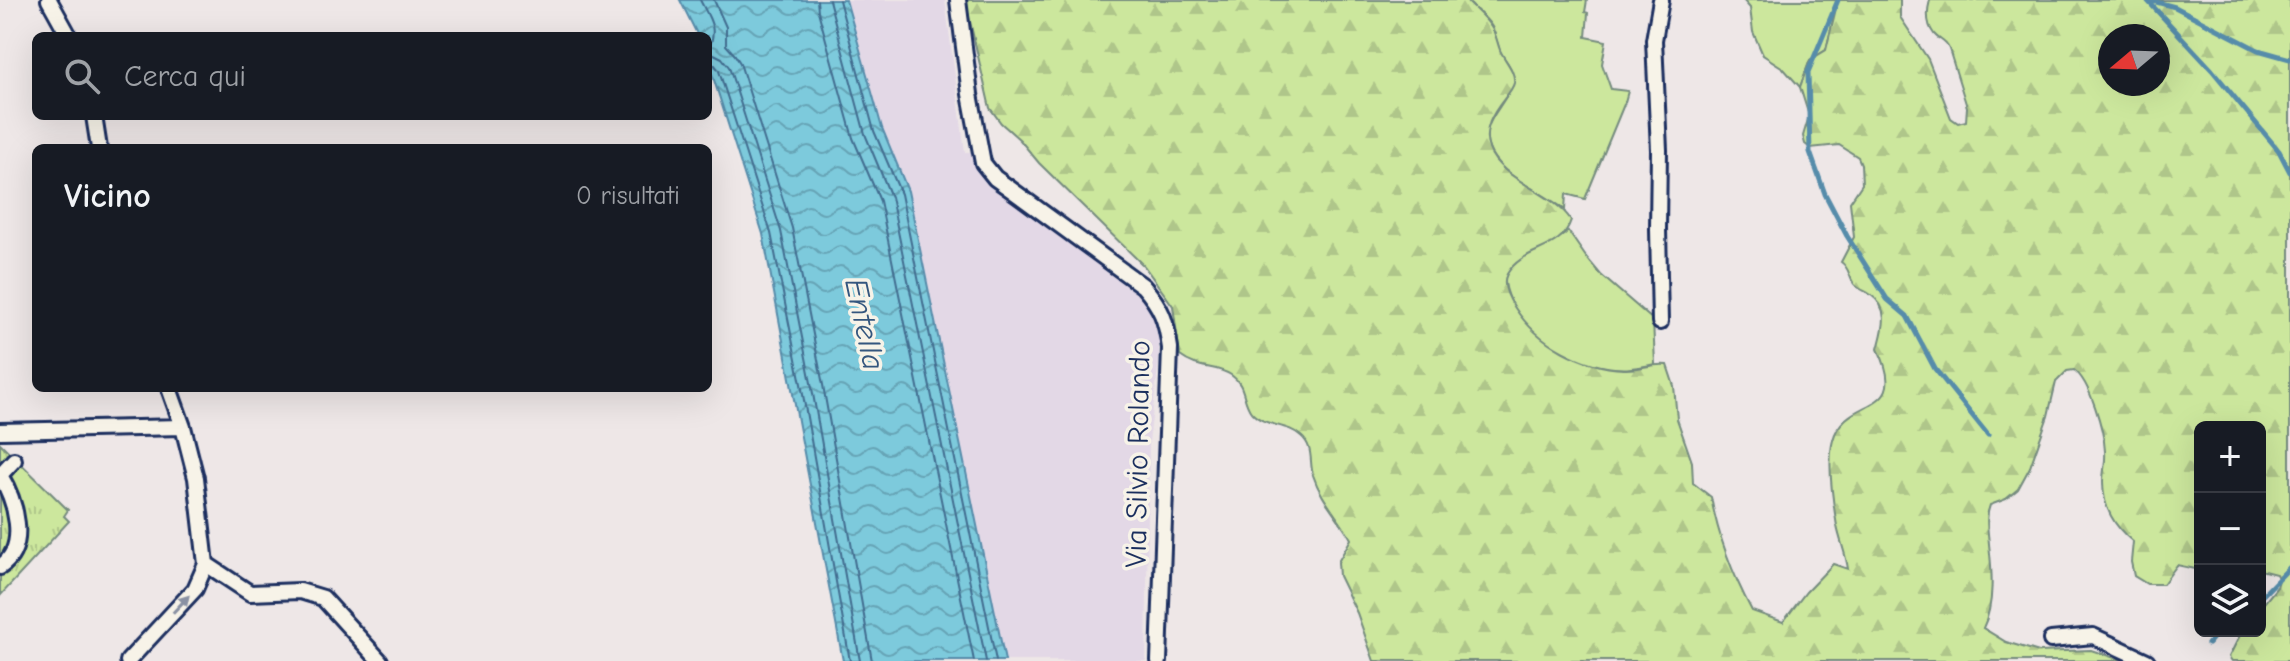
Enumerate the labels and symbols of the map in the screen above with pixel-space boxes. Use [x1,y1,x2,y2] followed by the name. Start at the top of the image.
[2098,24,2170,96] north arrow
[837,275,893,373] water label: Entella
[1119,340,1157,568] street label: Via Silvio Rolando
[171,595,189,614] one-way arrow

